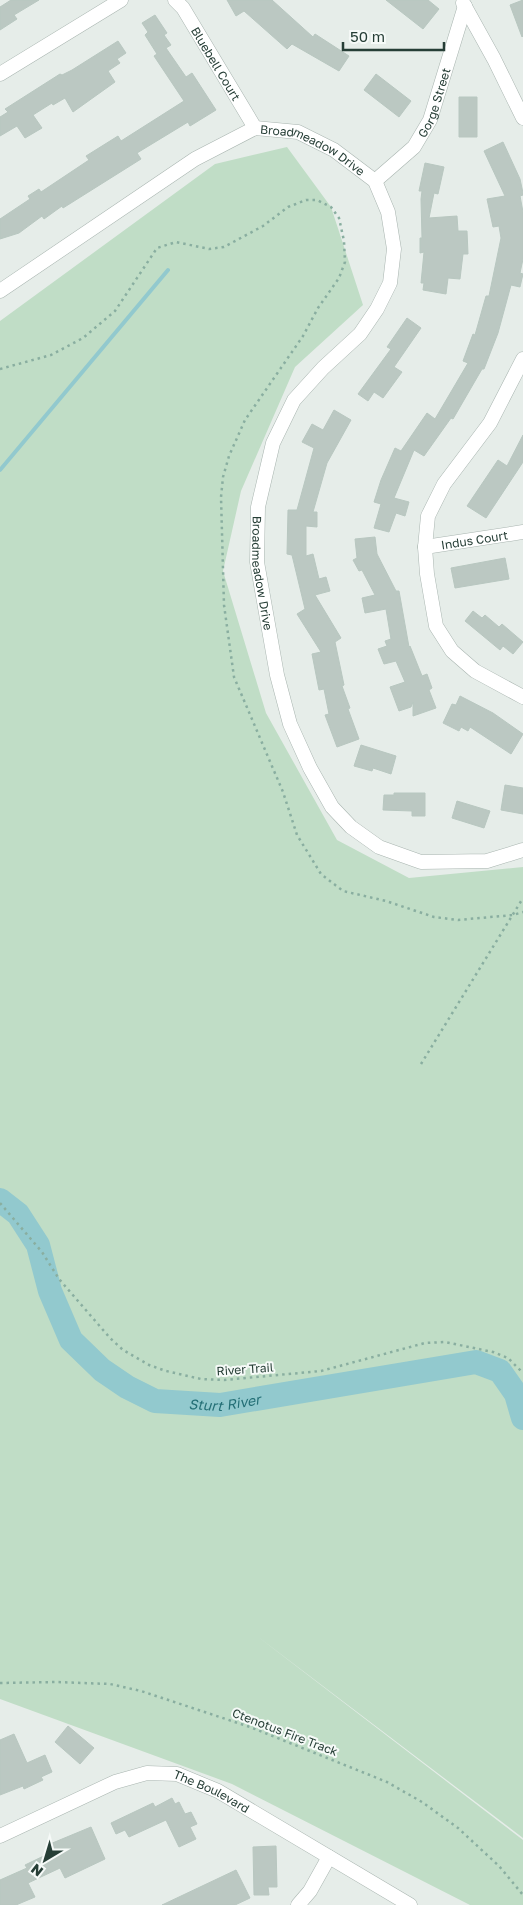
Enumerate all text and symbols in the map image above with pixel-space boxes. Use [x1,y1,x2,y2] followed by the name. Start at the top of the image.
[343,20,444,52] scale bar
[188,24,244,103] street label: Bluebell Court
[350,27,385,45] text: 50 m
[414,66,453,140] street label: Gorge Street
[260,121,368,178] street label: Broadmeadow Drive
[249,516,276,631] street label: Broadmeadow Drive
[440,527,509,552] street label: Indus Court
[216,1360,274,1378] street label: River Trail
[188,1389,264,1414] water label: Sturt River
[230,1705,340,1759] street label: Ctenotus Fire Track
[172,1766,253,1816] street label: The Boulevard
[20,1835,70,1885] north arrow
[27,1861,46,1881] text: N

